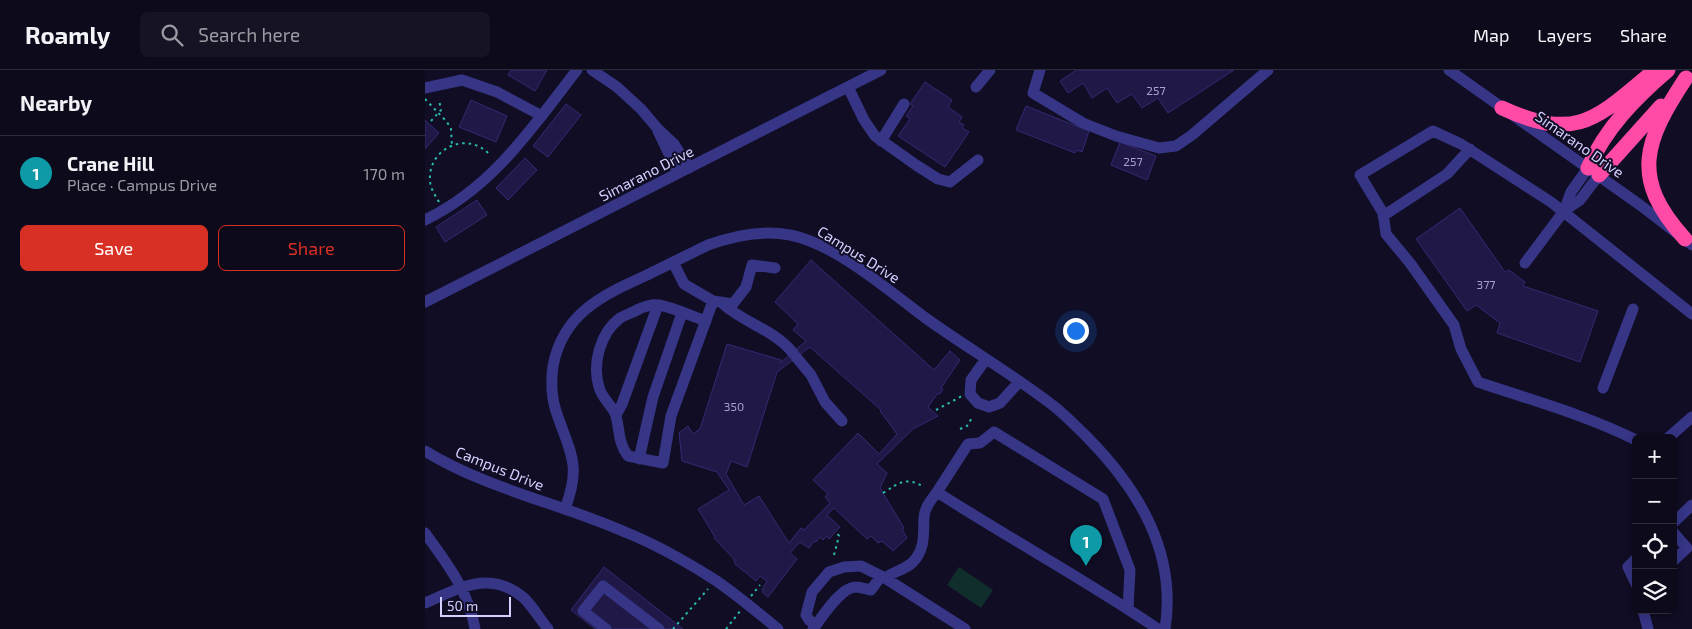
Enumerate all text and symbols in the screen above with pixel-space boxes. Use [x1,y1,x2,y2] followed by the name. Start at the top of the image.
[140,12,490,57] search box
[25,20,110,49] text: Roamly
[158,21,186,49] icon: search
[198,23,300,46] text: Search here
[1473,24,1509,46] text: Map
[1537,24,1592,46] text: Layers
[1620,24,1667,46] text: Share
[1146,83,1166,97] house number: 257
[20,90,92,115] text: Nearby
[1532,107,1628,181] street label: Simarano Drive
[596,141,696,205] street label: Simarano Drive
[67,152,154,175] text: Crane Hill
[1123,154,1143,168] house number: 257
[33,164,39,183] text: 1
[363,164,405,183] text: 170 m
[67,175,217,194] text: Place · Campus Drive
[814,222,904,286] street label: Campus Drive
[20,225,208,271] button: Save
[218,225,405,271] button: Share
[1477,277,1495,291] house number: 377
[1063,318,1089,344] your location
[724,399,744,413] house number: 350
[1632,434,1677,614] map controls
[1632,434,1677,479] button: +
[453,442,547,494] street label: Campus Drive
[1632,479,1677,524] button: −
[1632,524,1677,569] button: locate
[1070,525,1102,566] pin: 1
[1632,569,1677,614] button: layers
[440,594,511,617] scale bar
[447,597,478,614] text: 50 m

